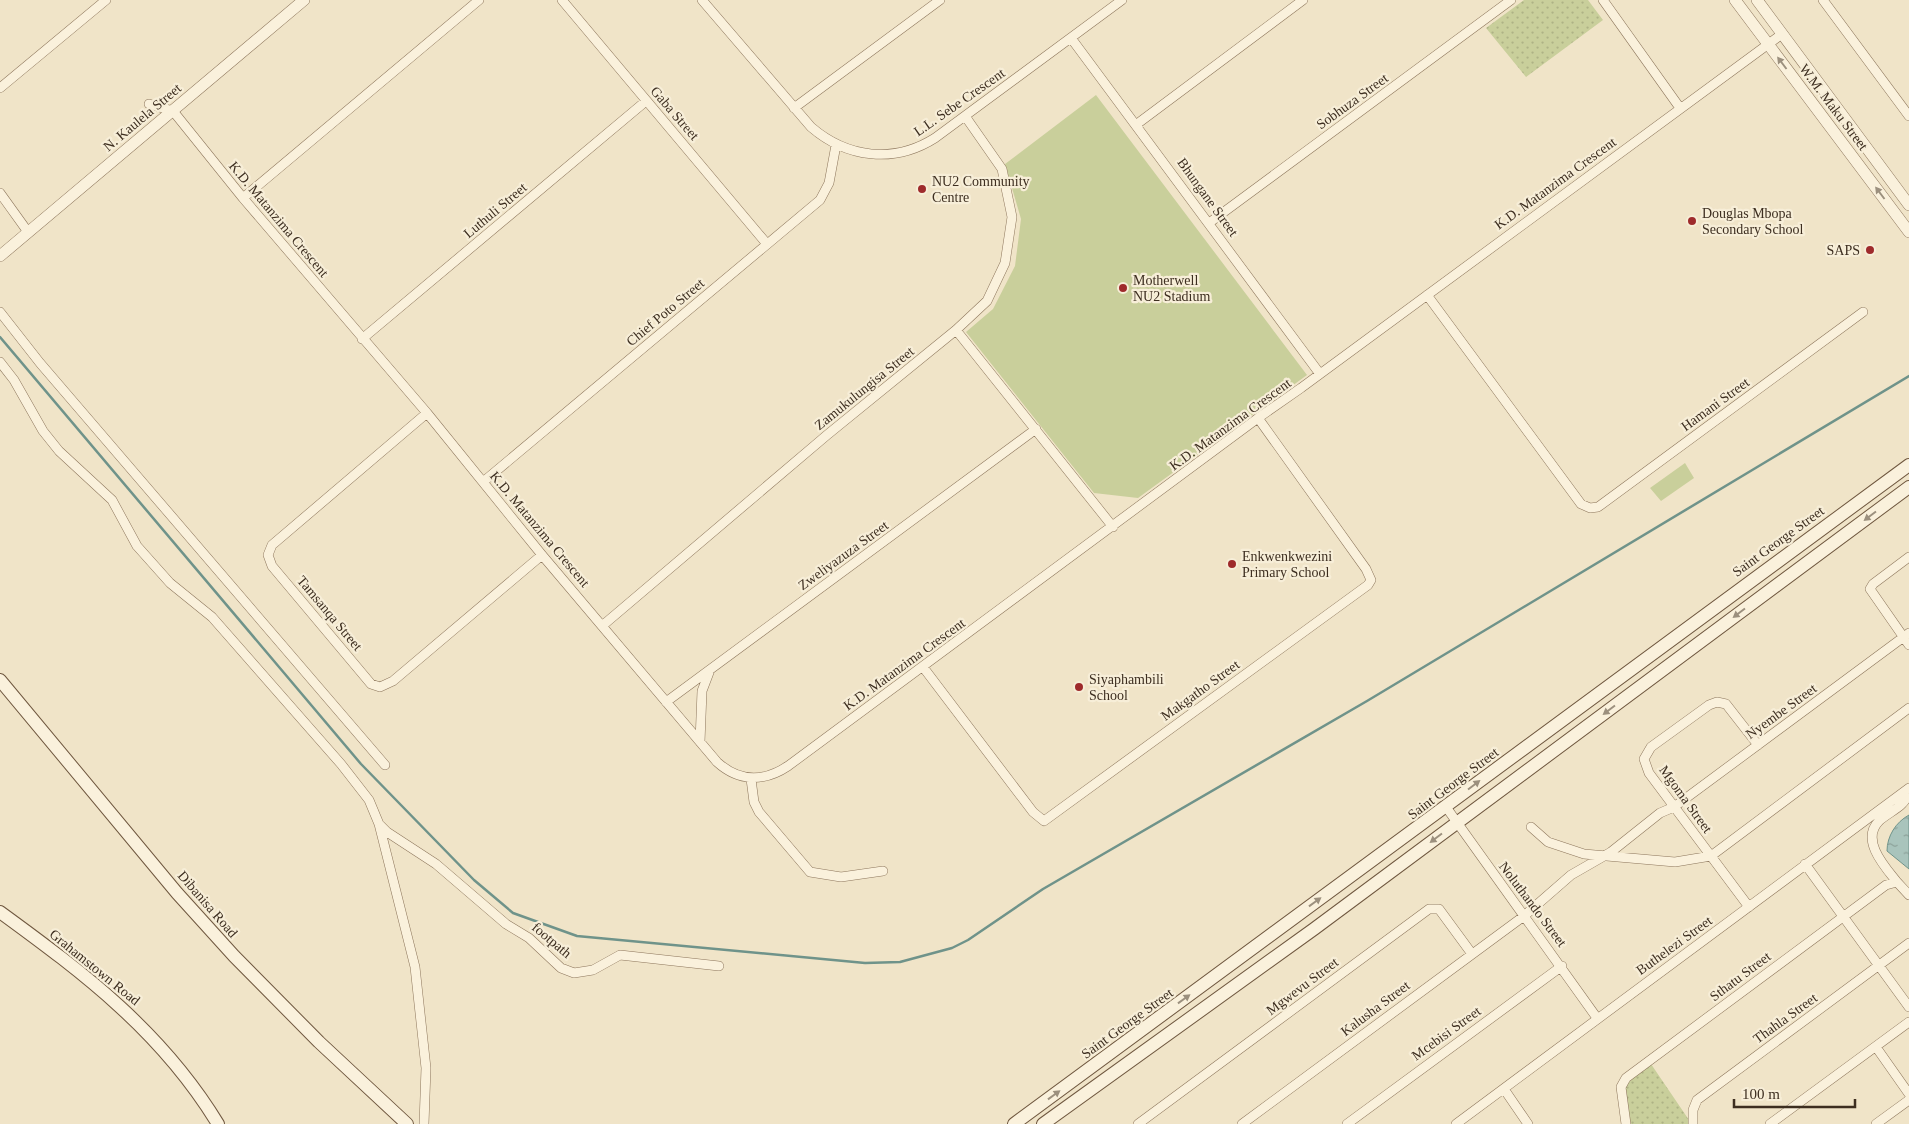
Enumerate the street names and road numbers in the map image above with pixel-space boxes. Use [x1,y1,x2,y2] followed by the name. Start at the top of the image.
[1796,61,1871,153] street label: W.M. Maku Street
[911,65,1008,139] street label: L.L. Sebe Crescent
[1314,70,1391,132] street label: Sobhuza Street
[100,80,184,154] street label: N. Kaulela Street
[647,84,702,143] street label: Gaba Street
[1492,134,1619,232] street label: K.D. Matanzima Crescent
[1174,155,1241,239] street label: Bhungane Street
[226,159,331,280] street label: K.D. Matanzima Crescent
[461,180,530,241] street label: Luthuli Street
[624,276,707,349] street label: Chief Poto Street
[812,344,917,433] street label: Zamukulungisa Street
[1167,375,1294,473] street label: K.D. Matanzima Crescent
[1678,375,1752,434] street label: Hamani Street
[487,469,592,590] street label: K.D. Matanzima Crescent
[1730,503,1827,580] street label: Saint George Street
[795,518,891,593] street label: Zweliyazuza Street
[294,573,365,654] street label: Tamsanqa Street
[841,615,968,713] street label: K.D. Matanzima Crescent
[1158,657,1242,724] street label: Makgatho Street
[1743,681,1820,742] street label: Nyembe Street
[1405,744,1502,822] street label: Saint George Street
[1656,763,1715,836] street label: Mgoma Street
[1496,859,1569,950] street label: Noluthando Street
[175,868,240,941] street label: Dibanisa Road
[1634,913,1715,978] street label: Buthelezi Street
[529,920,574,961] street label: footpath
[47,926,143,1008] street label: Grahamstown Road
[1707,949,1774,1004] street label: Sthatu Street
[1263,954,1341,1018] street label: Mgwevu Street
[1338,978,1413,1039] street label: Kalusha Street
[1079,985,1176,1062] street label: Saint George Street
[1751,990,1820,1047] street label: Thahla Street
[1409,1003,1484,1063] street label: Mcebisi Street

